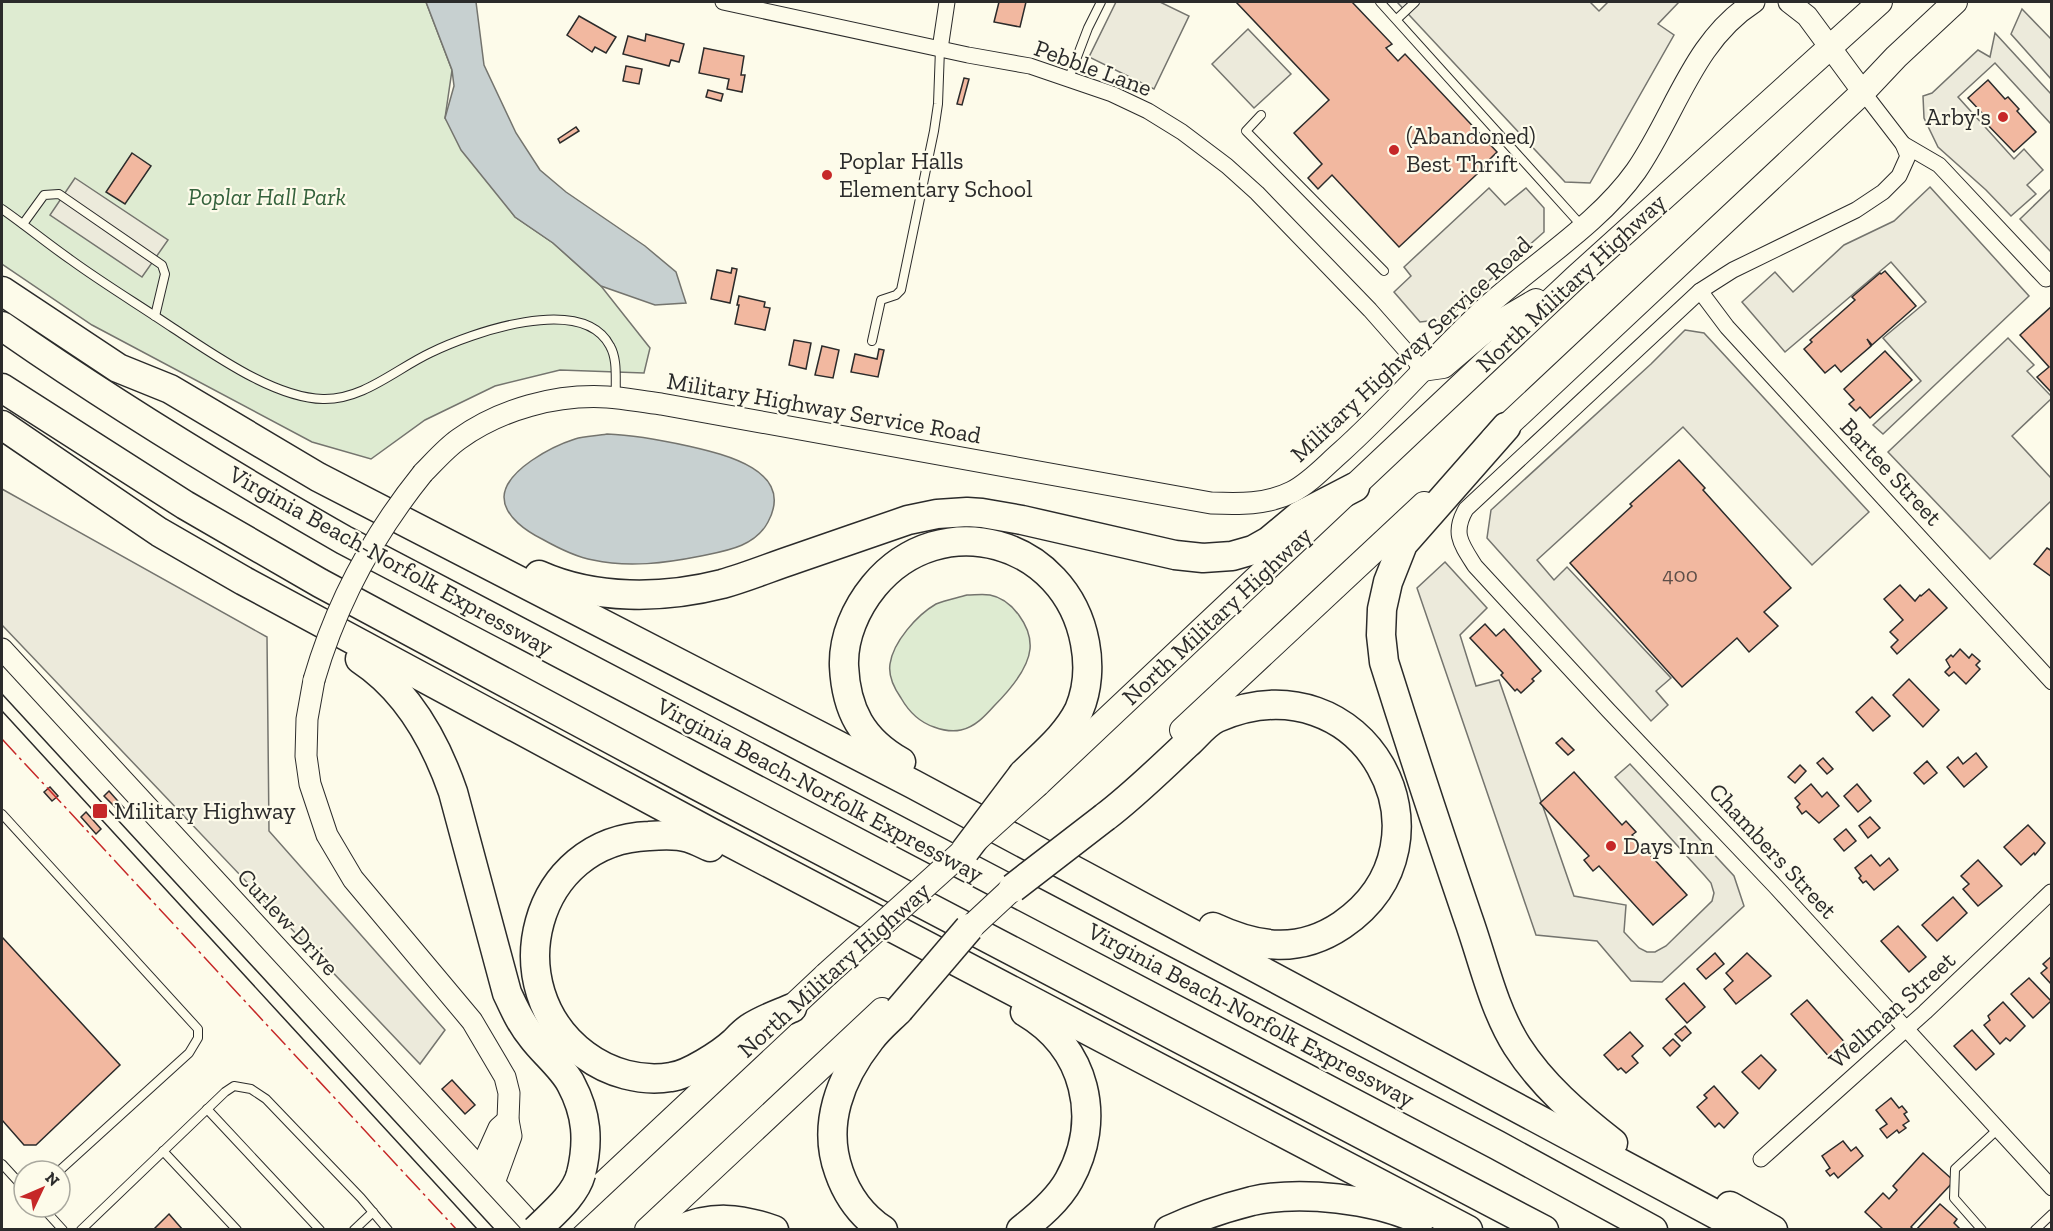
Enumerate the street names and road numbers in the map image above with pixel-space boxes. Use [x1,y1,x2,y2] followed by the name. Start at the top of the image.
[1030,33,1156,102] street label: Pebble Lane
[1470,187,1672,378] street label: North Military Highway
[1284,229,1537,468] street label: Military Highway Service Road
[665,366,984,449] street label: Military Highway Service Road
[1834,412,1949,531] street label: Bartee Street
[223,459,559,662] street label: Virginia Beach-Norfolk Expressway
[1116,520,1318,711] street label: North Military Highway
[651,690,989,889] street label: Virginia Beach-Norfolk Expressway
[1703,777,1844,924] street label: Chambers Street
[231,862,345,981] street label: Curlew Drive
[732,875,936,1064] street label: North Military Highway
[1082,915,1420,1114] street label: Virginia Beach-Norfolk Expressway
[1822,945,1961,1074] street label: Wellman Street

